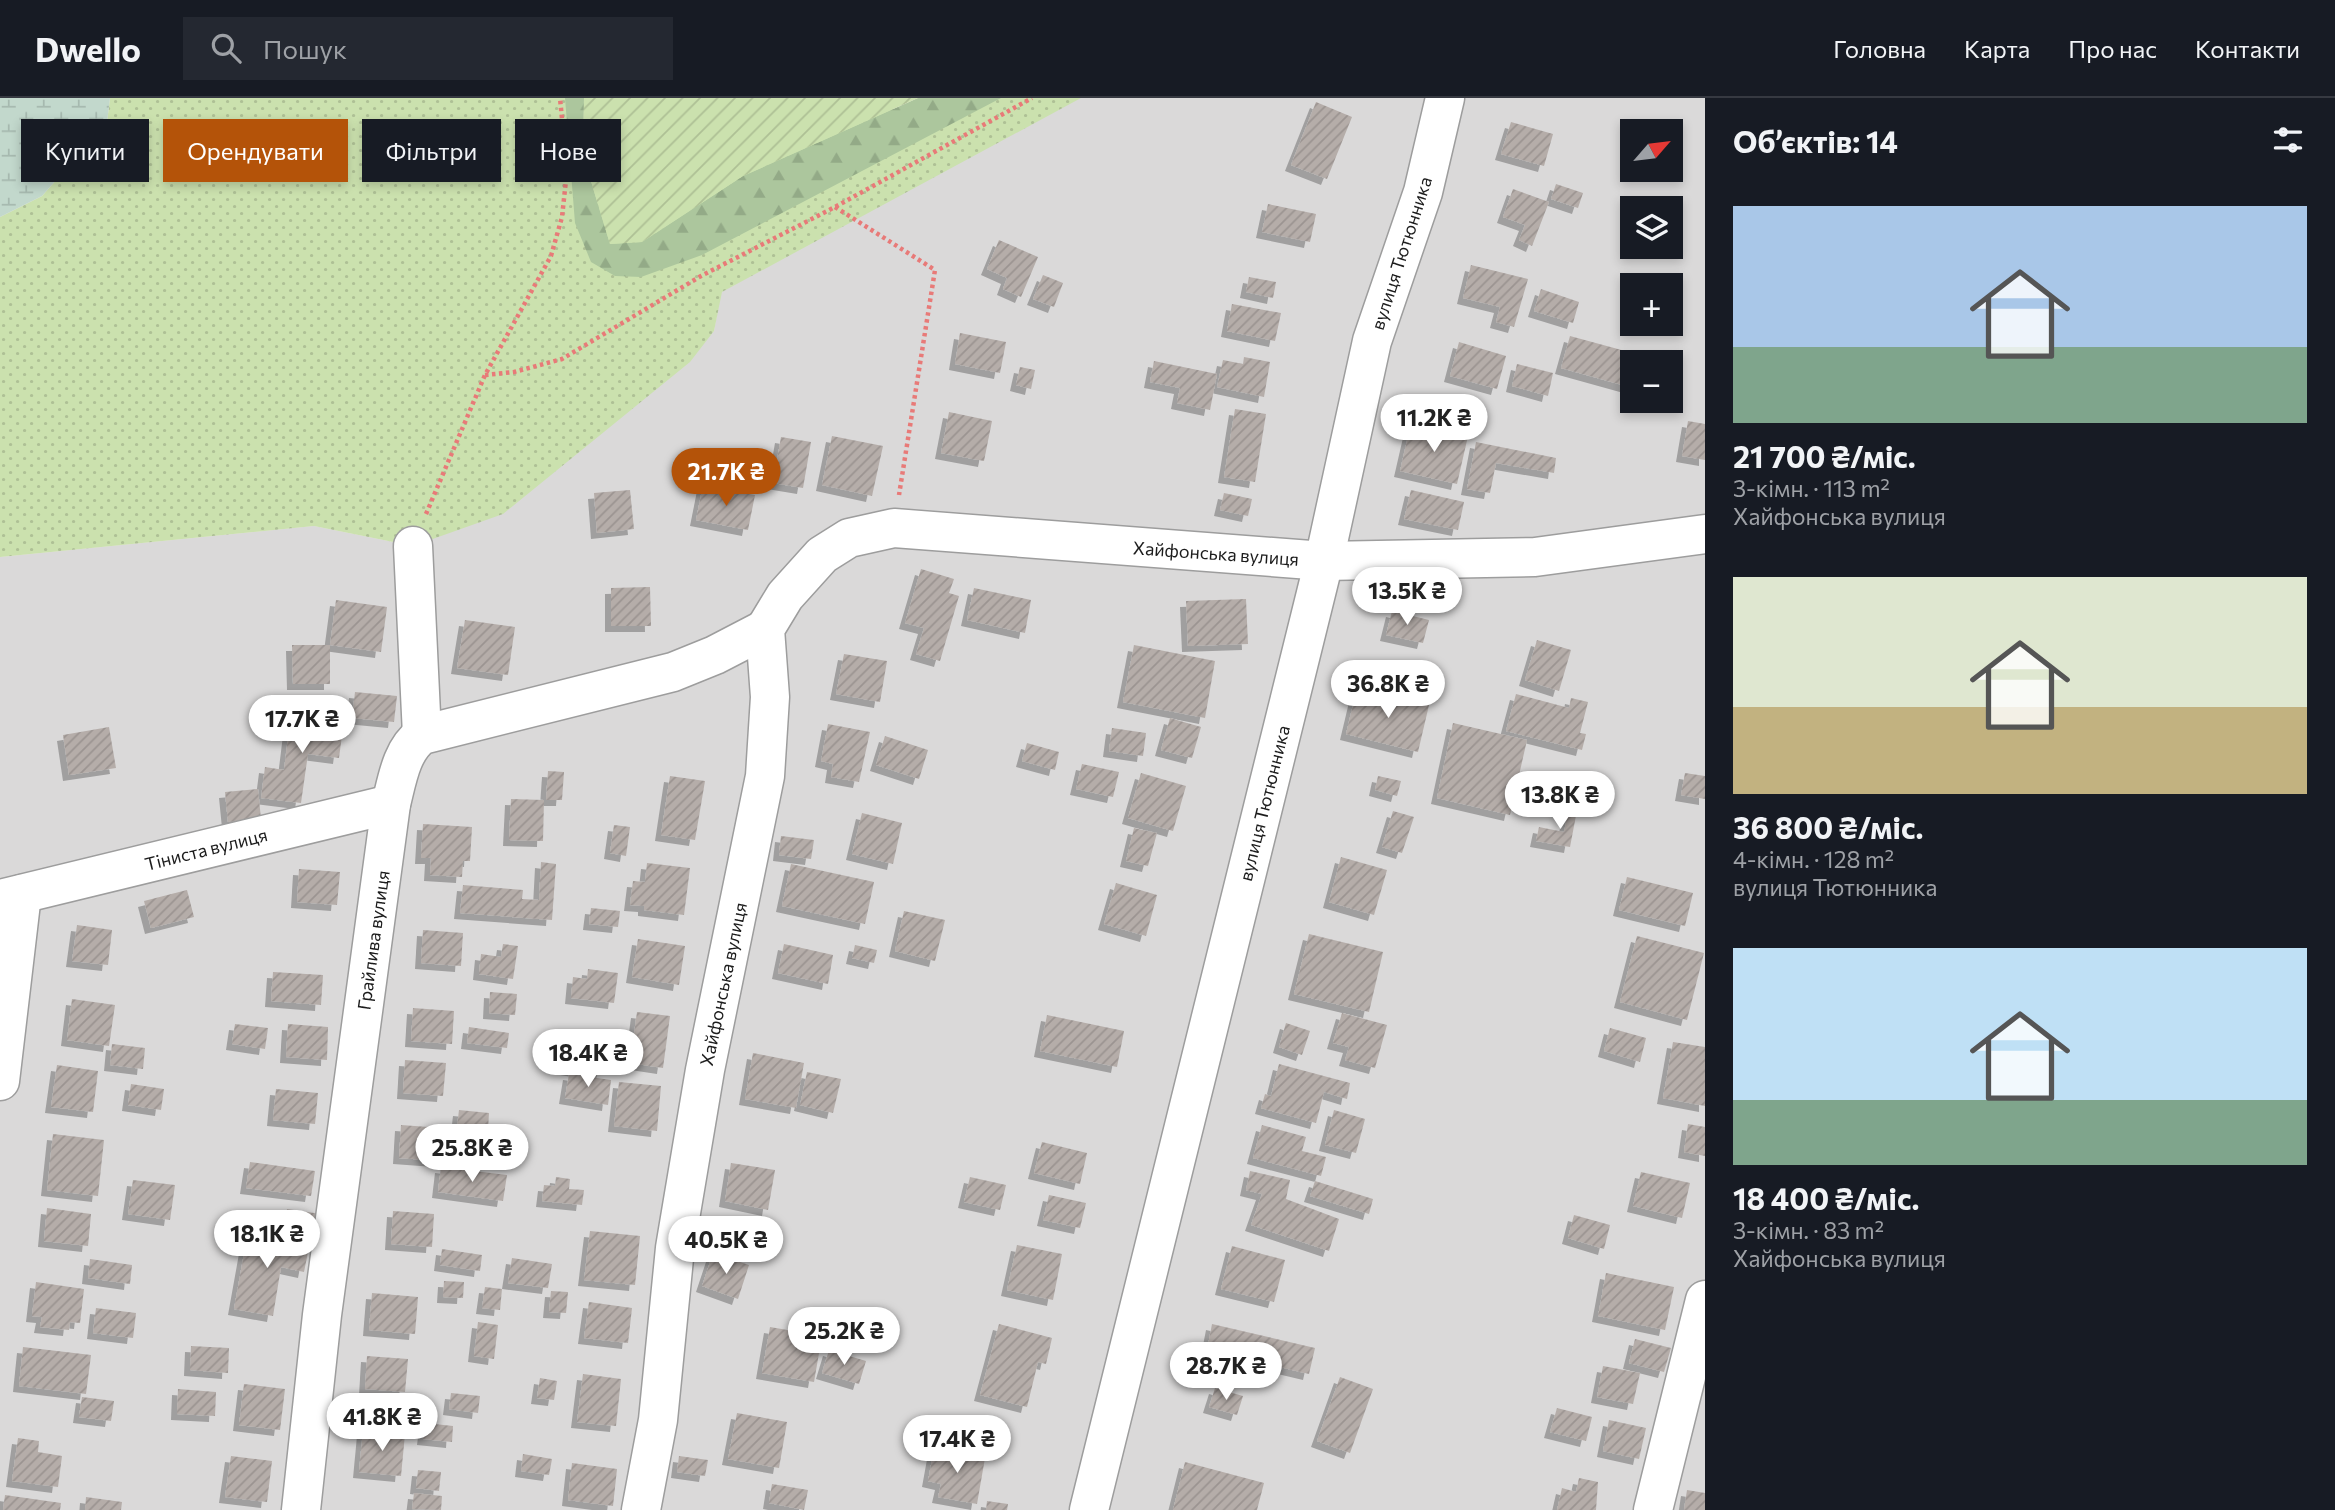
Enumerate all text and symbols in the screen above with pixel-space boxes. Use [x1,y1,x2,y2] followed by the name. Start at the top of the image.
[183,17,673,80] search box
[35,28,141,69] text: Dwello
[207,29,245,67] icon: search
[263,33,347,64] text: Пошук
[1833,34,1926,63] text: Головна
[1964,34,2030,63] text: Карта
[2068,34,2157,63] text: Про нас
[2195,34,2300,63] text: Контакти
[21,119,149,182] chip: Купити
[163,119,348,182] chip: Орендувати
[362,119,501,182] chip: Фільтри
[515,119,621,182] chip: Нове
[1620,119,1684,182] north arrow
[1620,119,1683,413] map controls
[2269,121,2307,159] icon: filters
[1733,122,1898,159] text: Об’єктів: 14
[1366,174,1436,332] street label: вулиця Тютюнника
[1620,196,1683,259] button: layers
[1957,251,2083,377] icon: home
[1620,273,1683,336] button: +
[1620,350,1683,413] button: −
[1369,394,1499,454] pin: 11.2K ₴
[1397,403,1471,431] text: 11.2K ₴
[1733,437,1916,474] text: 21 700 ₴/міс.
[661,448,791,508] pin: 21.7K ₴
[688,457,764,485] text: 21.7K ₴
[1733,474,1890,502] text: 3-кімн. · 113 m²
[1733,502,1946,530] text: Хайфонська вулиця
[1132,536,1300,570] street label: Хайфонська вулиця
[1342,568,1472,627] pin: 13.5K ₴
[1368,576,1446,604] text: 13.5K ₴
[1957,622,2083,748] icon: home
[1323,660,1453,720] pin: 36.8K ₴
[1347,669,1429,697] text: 36.8K ₴
[237,696,367,755] pin: 17.7K ₴
[265,704,339,732] text: 17.7K ₴
[1234,723,1294,883] street label: вулиця Тютюнника
[1495,772,1625,831] pin: 13.8K ₴
[1521,780,1599,808] text: 13.8K ₴
[1733,808,1923,845] text: 36 800 ₴/міс.
[142,823,270,875] street label: Тіниста вулиця
[1733,845,1894,873] text: 4-кімн. · 128 m²
[352,869,394,1011] street label: Грайлива вулиця
[1733,873,1937,901] text: вулиця Тютюнника
[695,900,751,1068] street label: Хайфонська вулиця
[1957,993,2083,1119] icon: home
[523,1030,653,1089] pin: 18.4K ₴
[548,1038,628,1066] text: 18.4K ₴
[407,1124,537,1184] pin: 25.8K ₴
[431,1133,513,1161] text: 25.8K ₴
[1733,1179,1919,1216] text: 18 400 ₴/міс.
[202,1210,332,1270] pin: 18.1K ₴
[661,1216,791,1276] pin: 40.5K ₴
[1733,1216,1884,1244] text: 3-кімн. · 83 m²
[230,1219,304,1247] text: 18.1K ₴
[684,1225,768,1253] text: 40.5K ₴
[1733,1244,1946,1272] text: Хайфонська вулиця
[779,1308,909,1367] pin: 25.2K ₴
[804,1316,884,1344] text: 25.2K ₴
[1161,1342,1291,1402] pin: 28.7K ₴
[1186,1351,1266,1379] text: 28.7K ₴
[317,1394,447,1453] pin: 41.8K ₴
[343,1402,421,1430] text: 41.8K ₴
[892,1416,1022,1475] pin: 17.4K ₴
[919,1424,995,1452] text: 17.4K ₴

